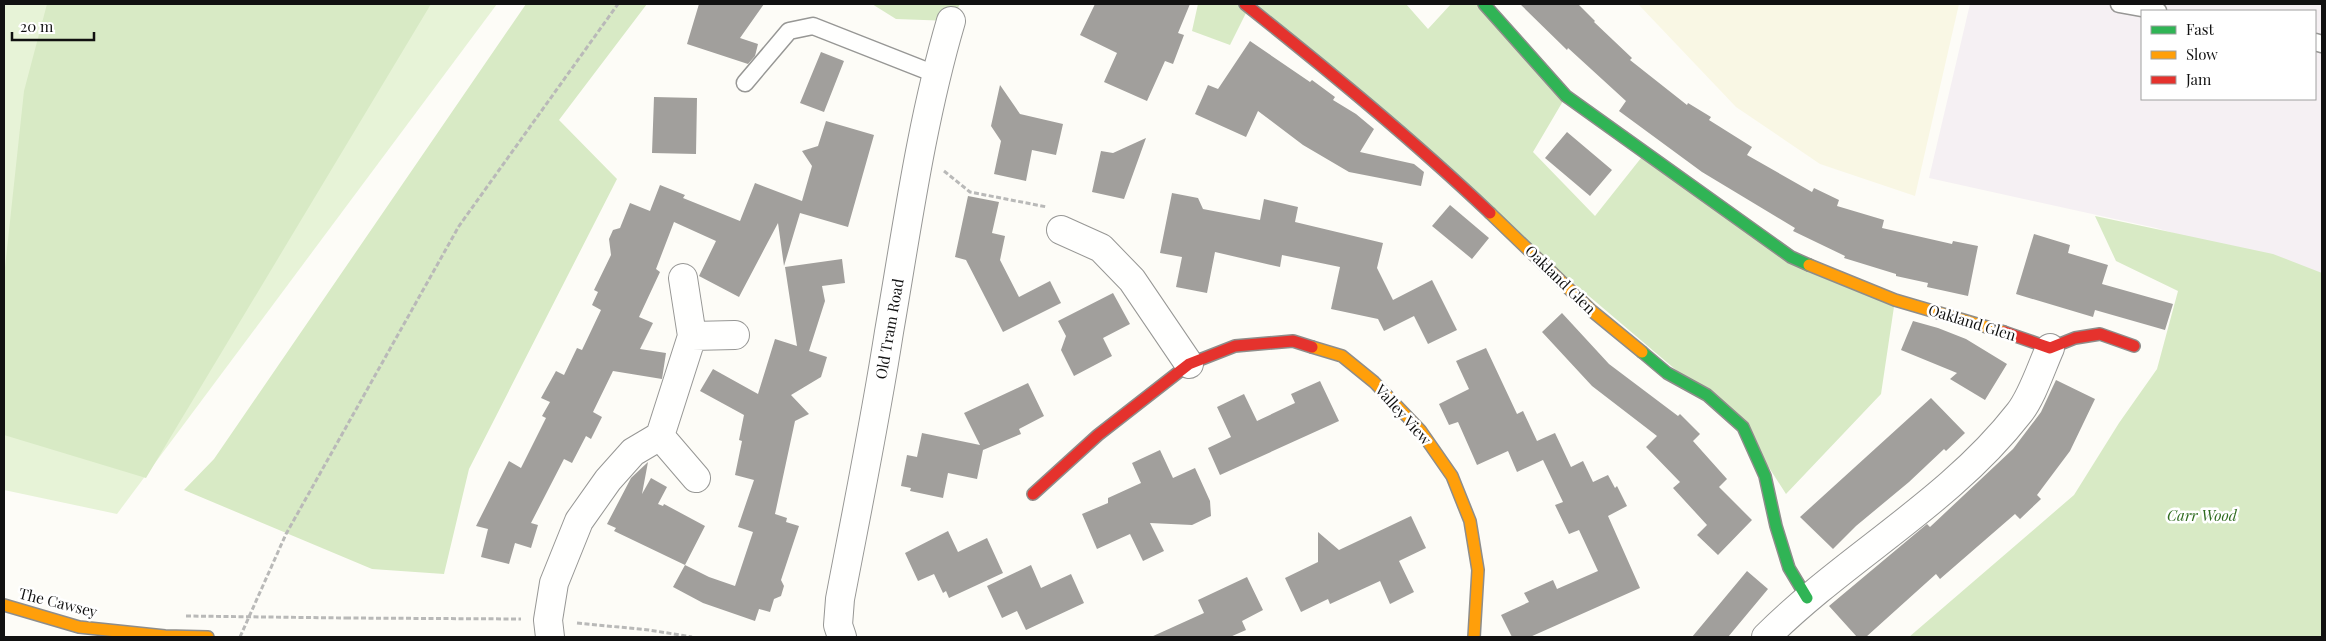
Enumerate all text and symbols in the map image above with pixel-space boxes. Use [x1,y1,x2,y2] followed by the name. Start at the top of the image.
[12,10,95,42] scale bar
[2141,10,2316,100] legend
[20,16,54,36] text: 20 m
[2186,19,2215,39] text: Fast
[2186,44,2218,64] text: Slow
[2185,69,2212,89] text: Jam
[1521,241,1600,318] street label: Oakland Glen
[870,277,908,381] street label: Old Tram Road
[1926,299,2019,345] street label: Oakland Glen
[1371,379,1436,449] street label: Valley View
[2167,505,2238,525] park label: Carr Wood
[17,583,100,622] street label: The Cawsey

